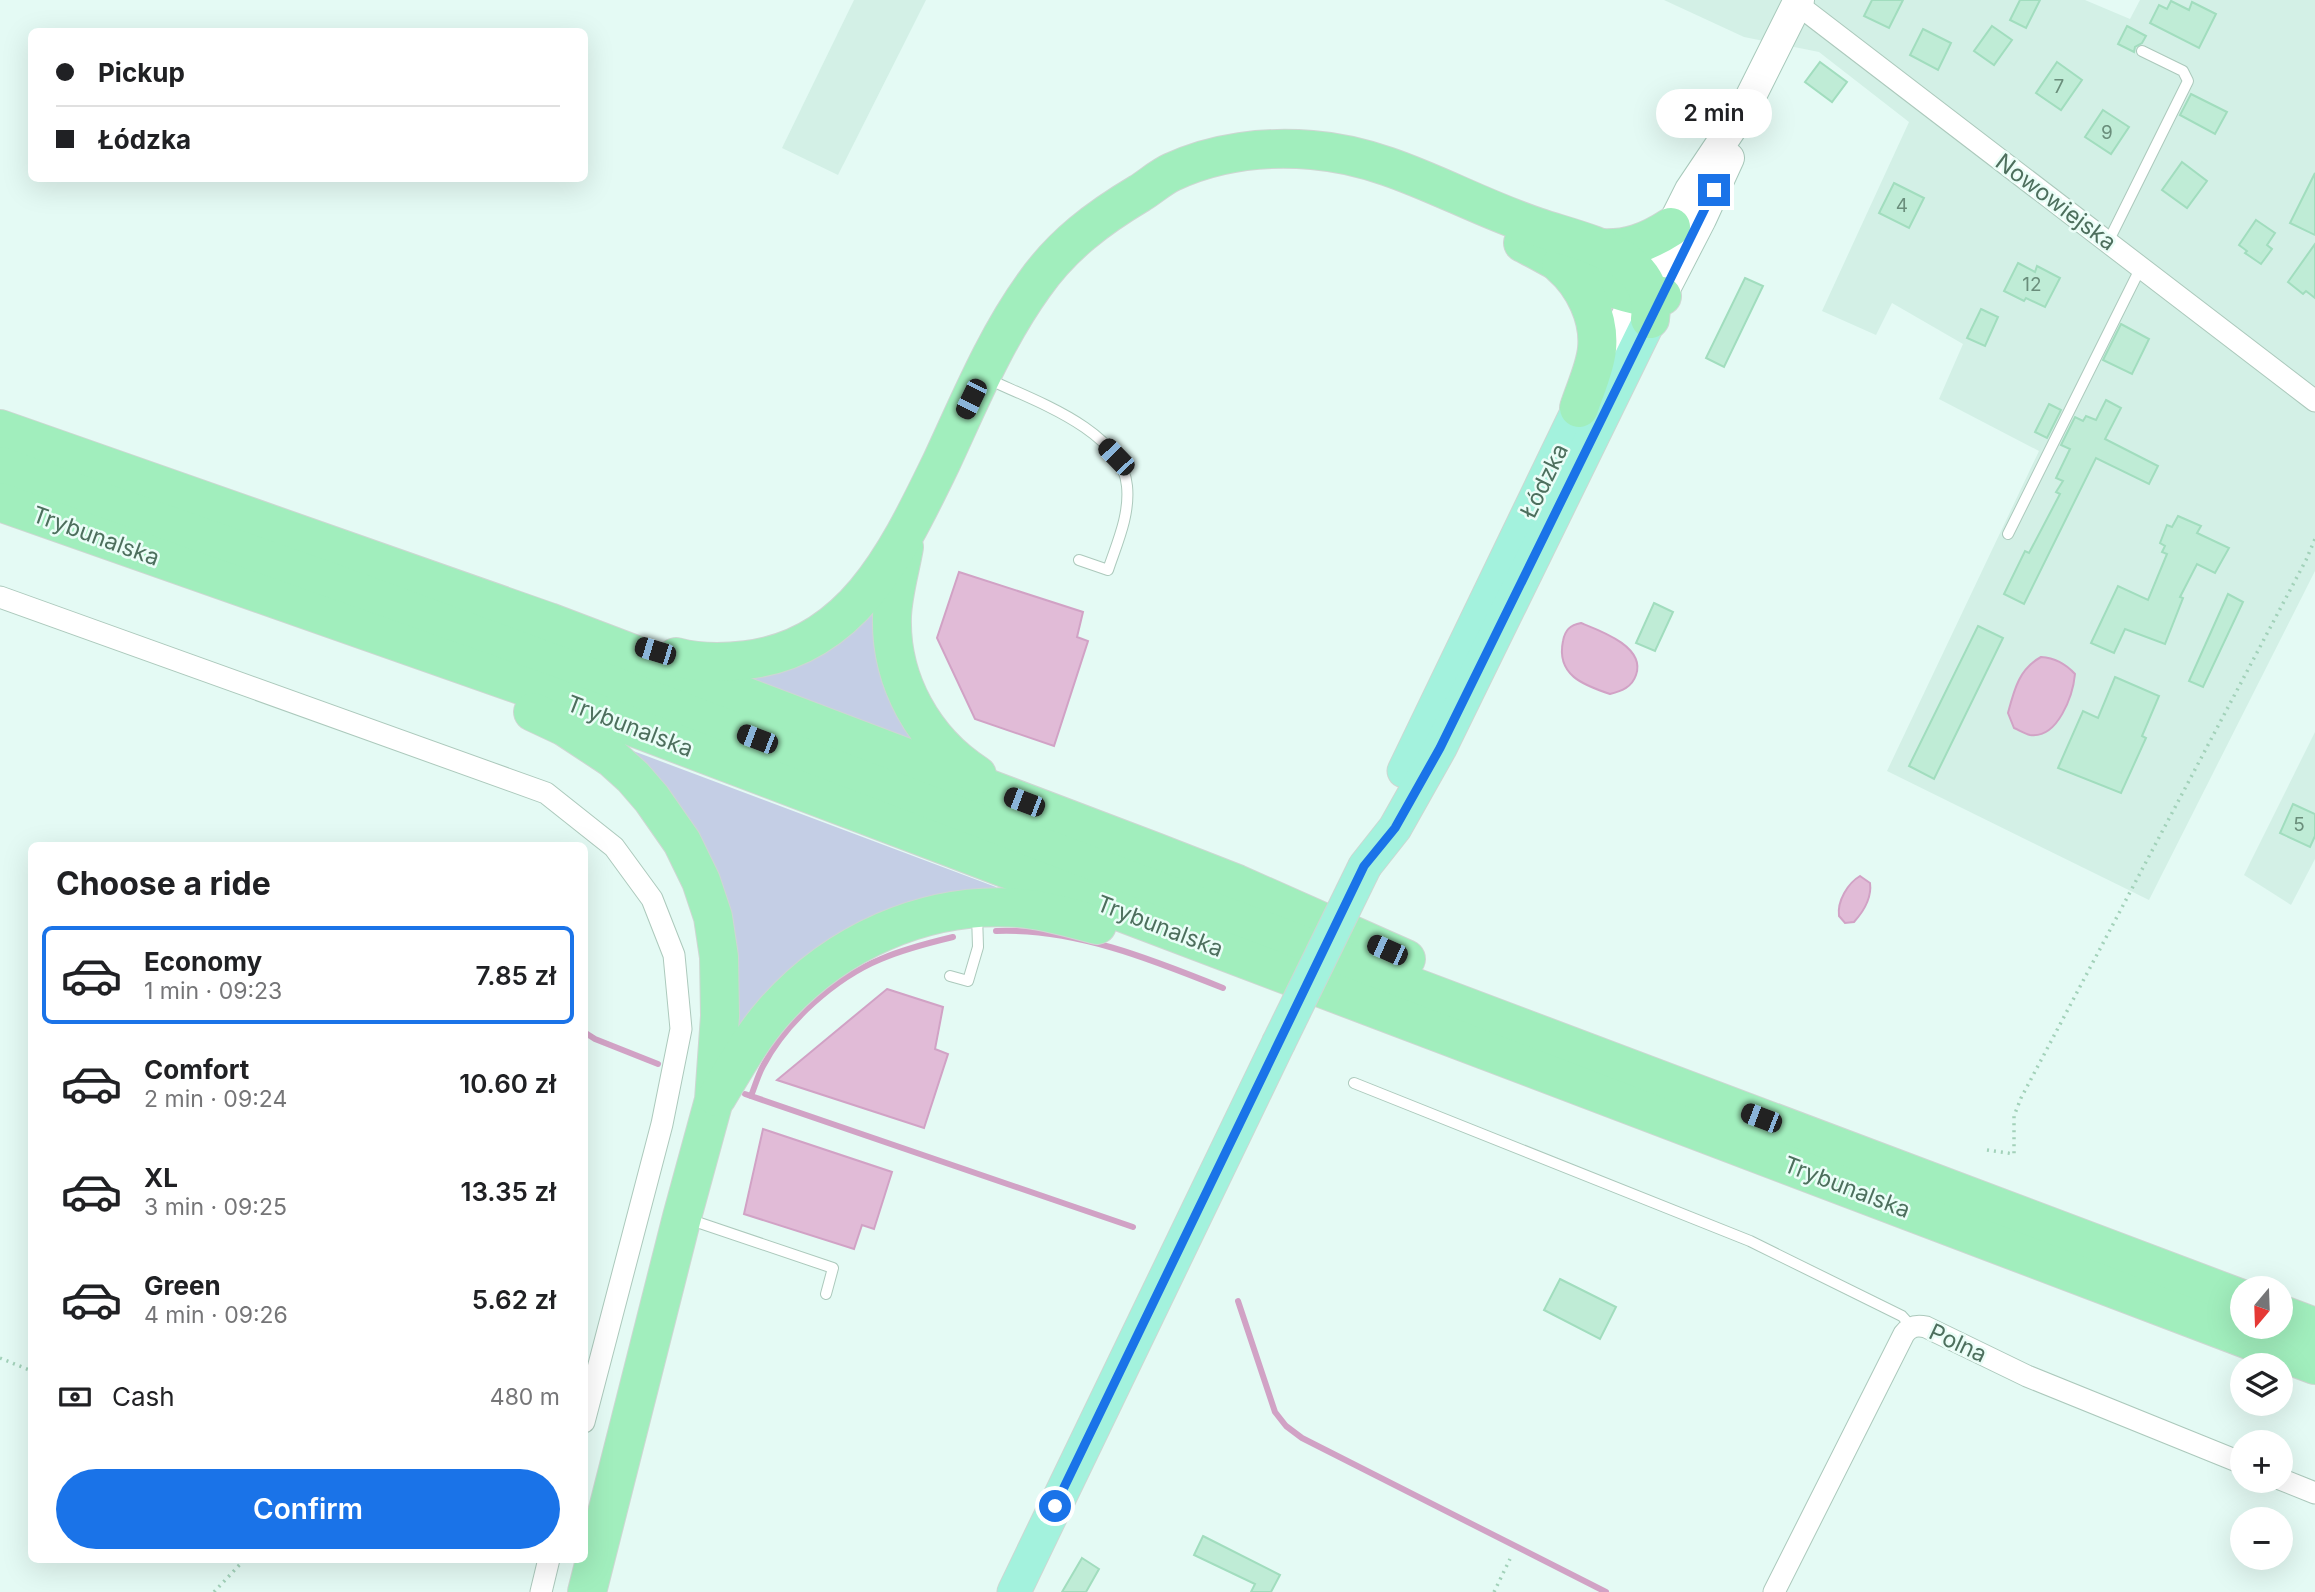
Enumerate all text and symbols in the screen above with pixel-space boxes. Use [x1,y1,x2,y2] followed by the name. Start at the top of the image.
[98,57,185,88] text: Pickup
[2054,75,2064,98] house number: 7
[1656,88,1772,138] callout: 2 min
[1684,99,1744,127] text: 2 min
[2101,121,2113,144] house number: 9
[98,124,191,155] text: Łódzka
[1990,148,2122,256] street label: Nowowiejska
[1698,174,1730,206] route end
[1896,194,1908,217] house number: 4
[2022,273,2042,296] house number: 12
[953,376,990,422] car
[1094,435,1139,479] car
[1514,439,1574,523] street label: Łódzka
[29,500,163,572] street label: Trybunalska
[632,635,679,667] car
[563,689,697,763] street label: Trybunalska
[734,722,781,756] car
[1001,785,1048,819] car
[2293,813,2305,836] house number: 5
[56,864,271,903] text: Choose a ride
[1093,889,1227,963] street label: Trybunalska
[1364,932,1411,968] car
[60,944,123,1007] icon: car
[144,946,262,977] text: Economy
[476,960,556,991] text: 7.85 zł
[144,977,282,1005] text: 1 min · 09:23
[60,1052,123,1115] icon: car
[144,1054,249,1085] text: Comfort
[459,1068,556,1099] text: 10.60 zł
[144,1085,287,1113] text: 2 min · 09:24
[1738,1101,1785,1135] car
[1780,1150,1914,1224] street label: Trybunalska
[60,1160,123,1223] icon: car
[144,1162,178,1193] text: XL
[460,1176,556,1207] text: 13.35 zł
[144,1193,287,1221] text: 3 min · 09:25
[60,1268,123,1331] icon: car
[144,1270,221,1301] text: Green
[2230,1276,2292,1339] north arrow
[2230,1276,2293,1570] map controls
[472,1284,556,1315] text: 5.62 zł
[144,1301,288,1329] text: 4 min · 09:26
[1925,1318,1991,1368] street label: Polna
[2230,1353,2293,1416] button: layers
[56,1378,94,1416] icon: cash
[112,1381,175,1412] text: Cash
[490,1383,560,1411] text: 480 m
[2230,1430,2293,1493] button: +
[56,1469,560,1549] button: Confirm
[1039,1490,1071,1522] route start
[2230,1507,2293,1570] button: −

